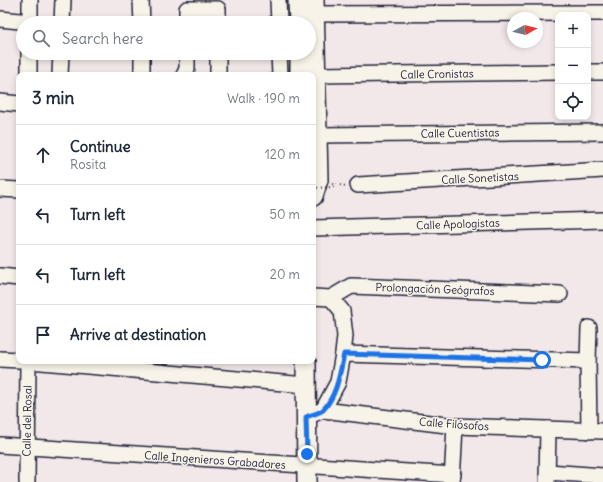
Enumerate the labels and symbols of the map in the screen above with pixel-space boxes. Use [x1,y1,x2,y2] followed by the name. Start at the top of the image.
[507,12,543,48] north arrow
[400,66,474,82] street label: Calle Cronistas
[421,125,499,141] street label: Calle Cuentistas
[441,169,519,187] street label: Calle Sonetistas
[416,216,500,232] street label: Calle Apologistas
[375,280,495,298] street label: Prolongación Geógrafos
[533,351,551,369] route start
[19,385,35,457] street label: Calle del Rosal
[419,415,489,433] street label: Calle Filósofos
[298,445,316,463] route end
[144,448,286,472] street label: Calle Ingenieros Grabadores

